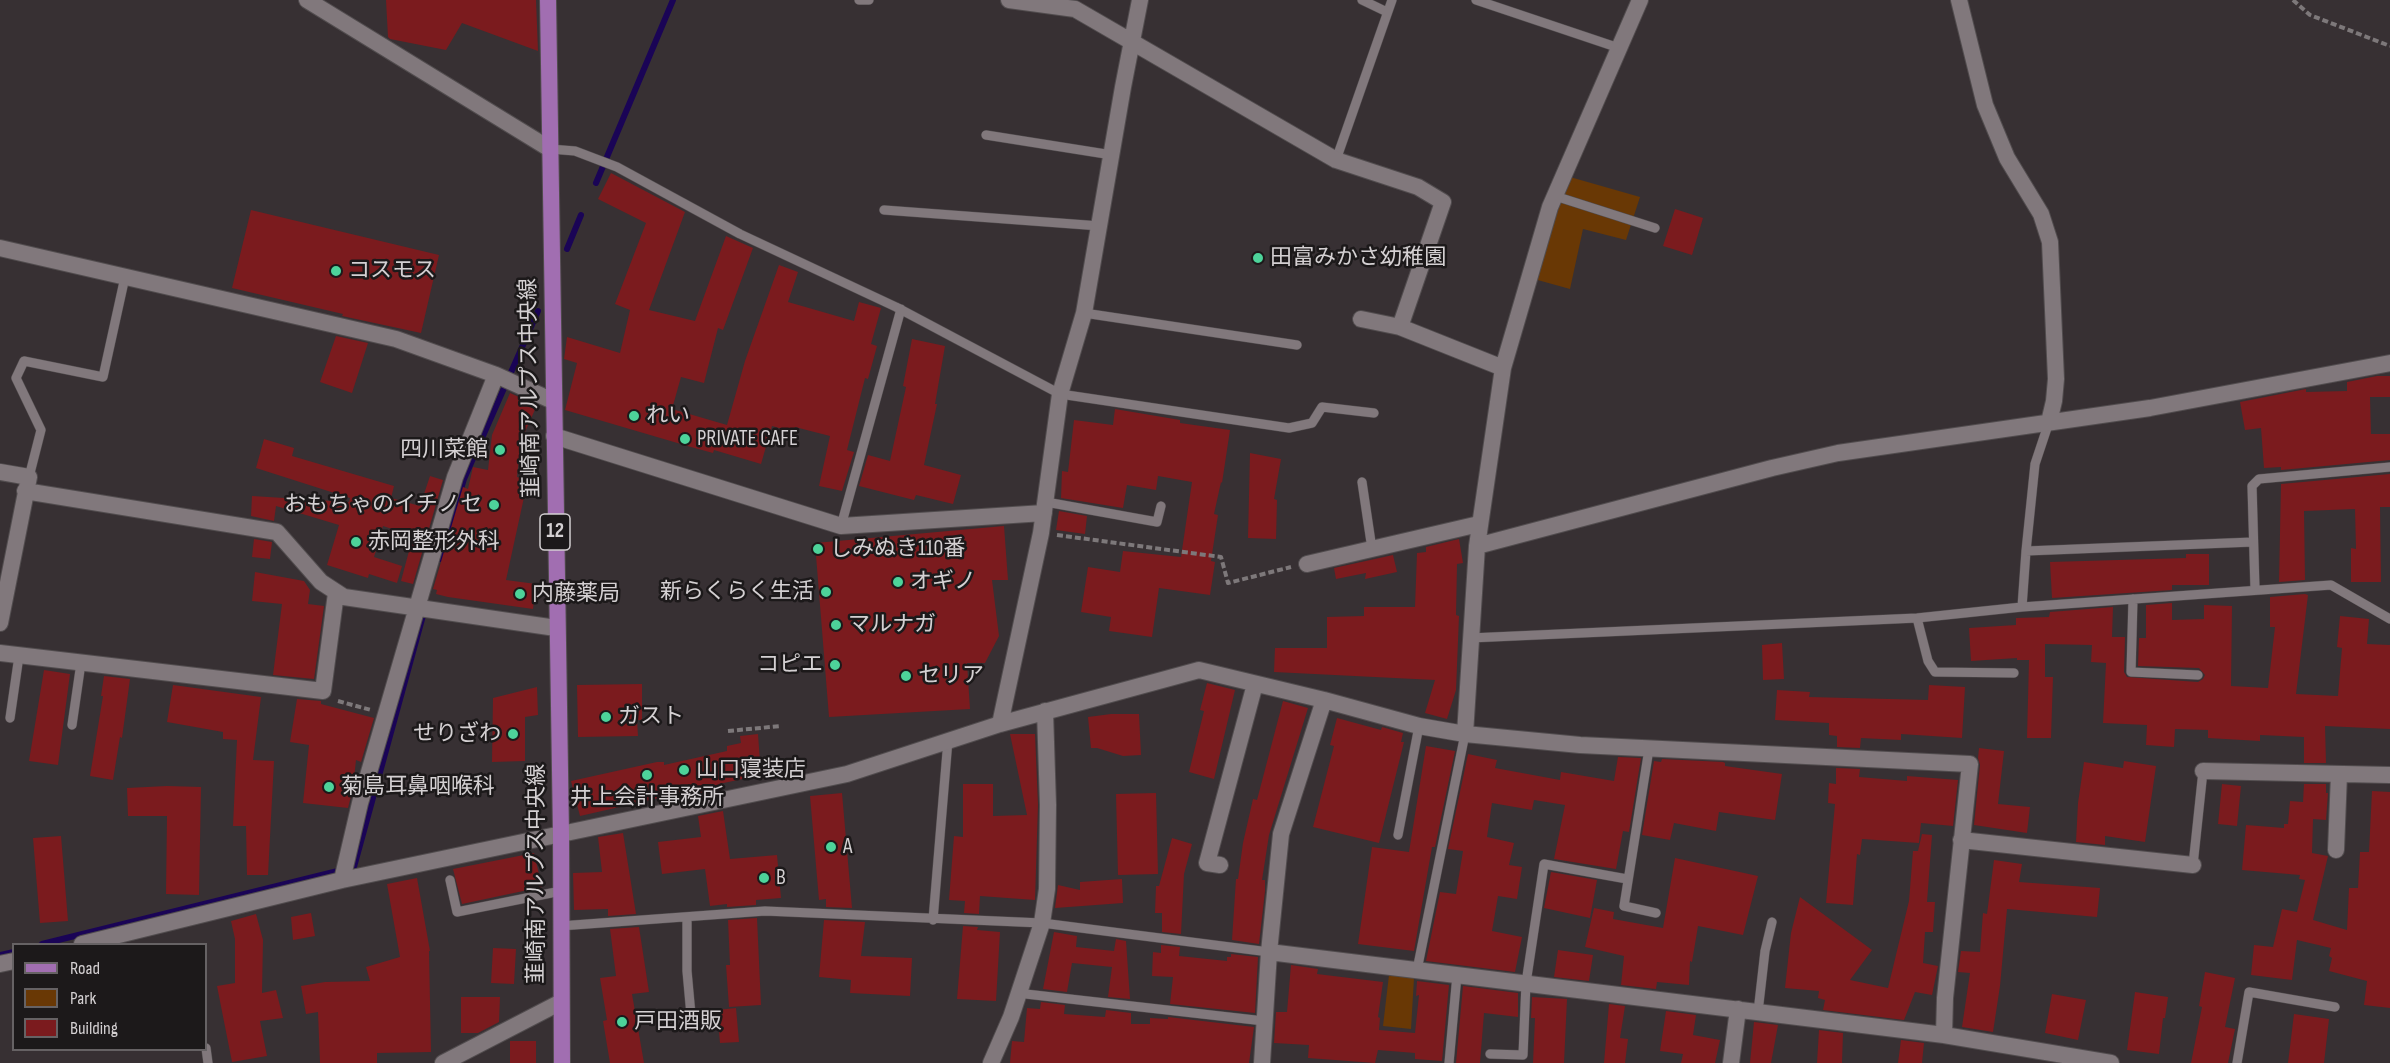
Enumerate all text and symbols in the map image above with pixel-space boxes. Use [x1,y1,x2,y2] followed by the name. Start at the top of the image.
[1270,245,1446,271] place label: 田富みかさ幼稚園
[1251,251,1265,265] marker: 田富みかさ幼稚園
[348,258,436,284] place label: コスモス
[329,264,343,278] marker: コスモス
[516,278,546,498] street label: 韮崎南アルプス中央線
[646,403,690,429] place label: れい
[627,409,641,423] marker: れい
[697,426,798,452] place label: PRIVATE CAFE
[678,432,692,446] marker: PRIVATE CAFE
[400,437,488,463] place label: 四川菜館
[493,443,507,457] marker: 四川菜館
[284,492,482,518] place label: おもちゃのイチノセ
[487,498,501,512] marker: おもちゃのイチノセ
[540,514,570,550] road number: 12
[368,529,500,555] place label: 赤岡整形外科
[349,535,363,549] marker: 赤岡整形外科
[830,536,965,562] place label: しみぬき110番
[811,542,825,556] marker: しみぬき110番
[910,569,976,595] place label: オギノ
[891,575,905,589] marker: オギノ
[660,579,814,605] place label: 新らくらく生活
[532,581,620,607] place label: 内藤薬局
[819,585,833,599] marker: 新らくらく生活
[513,587,527,601] marker: 内藤薬局
[848,612,936,638] place label: マルナガ
[829,618,843,632] marker: マルナガ
[757,652,823,678] place label: コピエ
[828,658,842,672] marker: コピエ
[918,663,984,689] place label: セリア
[899,669,913,683] marker: セリア
[618,704,684,730] place label: ガスト
[599,710,613,724] marker: ガスト
[413,721,501,747] place label: せりざわ
[506,727,520,741] marker: せりざわ
[696,757,806,783] place label: 山口寝装店
[677,763,691,777] marker: 山口寝装店
[524,764,550,984] street label: 韮崎南アルプス中央線
[640,768,654,782] marker: 井上会計事務所
[341,774,495,800] place label: 菊島耳鼻咽喉科
[322,780,336,794] marker: 菊島耳鼻咽喉科
[570,785,724,811] place label: 井上会計事務所
[843,834,852,860] place label: A
[824,840,838,854] marker: A
[776,865,786,891] place label: B
[757,871,771,885] marker: B
[12,943,207,1051] legend
[70,958,100,979] text: Road
[70,988,96,1009] text: Park
[634,1009,722,1035] place label: 戸田酒販
[615,1015,629,1029] marker: 戸田酒販
[70,1018,118,1039] text: Building

